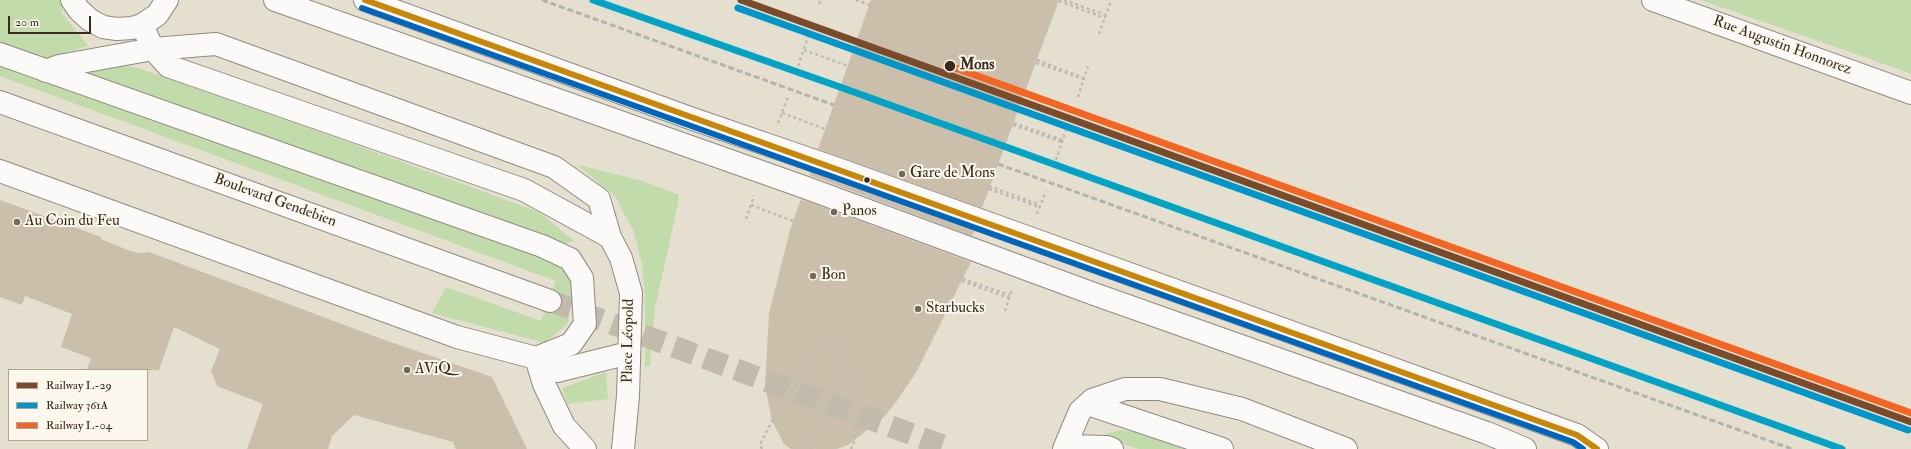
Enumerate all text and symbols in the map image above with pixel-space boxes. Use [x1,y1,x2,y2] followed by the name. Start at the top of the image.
[10,8,93,34] scale bar
[1710,13,1854,79] street label: Rue Augustin Honnorez
[15,15,39,30] text: 20 m
[960,57,994,75] place label: Mons
[943,59,957,73] marker: Mons
[910,165,995,183] place label: Gare de Mons
[897,169,907,179] marker: Gare de Mons
[211,170,339,232] street label: Boulevard Gendebien
[862,175,872,185] unlabelled marker
[842,203,877,221] place label: Panos
[829,207,839,217] marker: Panos
[25,213,120,231] place label: Au Coin du Feu
[12,217,22,227] marker: Au Coin du Feu
[821,267,846,285] place label: Bon
[808,271,818,281] marker: Bon
[619,299,639,383] street label: Place Léopold
[926,300,984,318] place label: Starbucks
[913,304,923,314] marker: Starbucks
[415,361,451,379] place label: AViQ
[402,365,412,375] marker: AViQ
[8,369,148,441] legend
[46,378,112,393] text: Railway L-29
[46,398,108,413] text: Railway 361A
[46,418,112,433] text: Railway L-04

